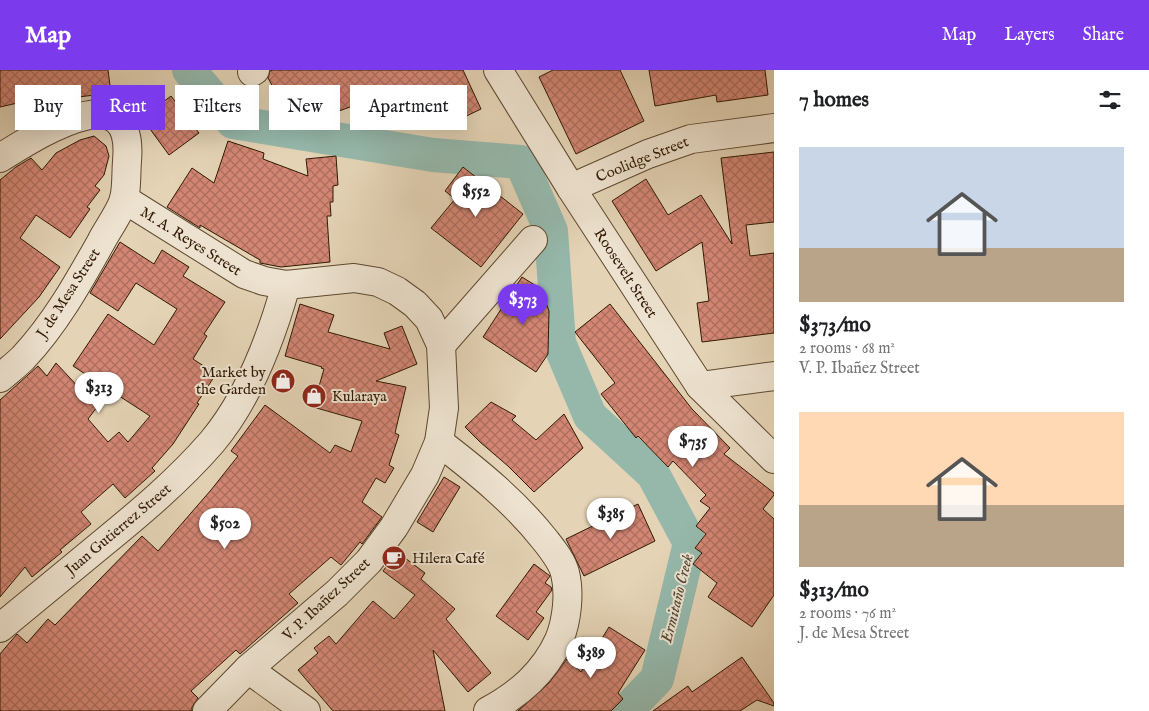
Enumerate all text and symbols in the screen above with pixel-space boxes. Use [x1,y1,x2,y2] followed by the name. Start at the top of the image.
[25,20,71,51] text: Map
[942,24,976,47] text: Map
[1004,24,1055,47] text: Layers
[1083,24,1124,47] text: Share
[15,85,81,130] chip: Buy
[91,85,165,130] chip: Rent
[175,85,259,130] chip: Filters
[269,85,340,130] chip: New
[350,85,467,130] chip: Apartment
[1096,86,1124,114] icon: filters
[799,87,869,114] text: 7 homes
[593,132,691,187] street label: Coolidge Street
[446,176,506,218] pin: $552
[917,179,1007,269] icon: home
[462,182,490,202] text: $552
[137,203,245,280] street label: M. A. Reyes Street
[590,225,662,322] street label: Roosevelt Street
[31,245,105,344] street label: J. de Mesa Street
[493,284,553,326] pin: $373
[509,290,537,310] text: $373
[799,312,871,339] text: $373/mo
[799,339,895,359] text: 2 rooms · 68 m²
[799,359,920,379] text: V. P. Ibañez Street
[196,363,267,399] place label: Market by the Garden
[270,368,296,394] shop icon: Market by the Garden
[69,372,129,414] pin: $313
[86,378,112,398] text: $313
[301,383,327,409] shop icon: Kularaya
[332,387,387,406] place label: Kularaya
[663,426,723,468] pin: $735
[679,432,707,452] text: $735
[917,444,1007,534] icon: home
[60,480,175,580] street label: Juan Gutierrez Street
[581,498,641,540] pin: $385
[598,504,624,524] text: $385
[195,508,255,550] pin: $502
[210,514,240,534] text: $502
[381,545,407,571] cafe icon: Hilera Café
[412,549,485,568] place label: Hilera Café
[657,551,699,646] water label: Ermitaño Creek
[278,554,374,646] street label: V. P. Ibañez Street
[799,577,869,604] text: $313/mo
[799,604,896,624] text: 2 rooms · 76 m²
[799,624,909,644] text: J. de Mesa Street
[561,636,621,679] pin: $389
[577,643,605,663] text: $389

